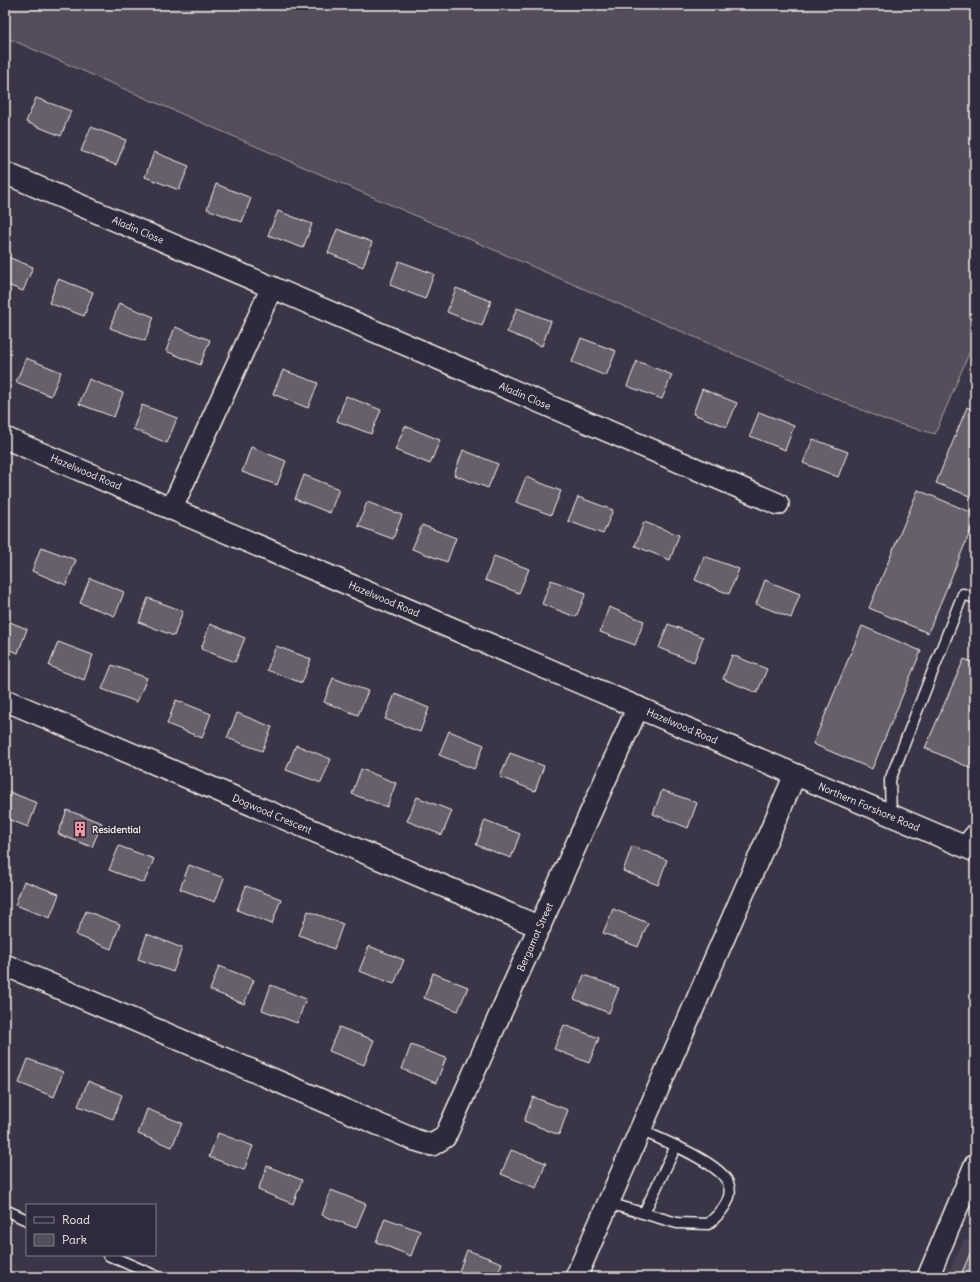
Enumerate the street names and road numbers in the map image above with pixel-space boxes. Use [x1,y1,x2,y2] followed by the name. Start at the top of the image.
[110,213,166,247] street label: Aladin Close
[497,379,553,413] street label: Aladin Close
[49,451,124,493] street label: Hazelwood Road
[347,578,422,620] street label: Hazelwood Road
[645,705,720,747] street label: Hazelwood Road
[816,780,922,834] street label: Northern Forshore Road
[230,791,314,837] street label: Dogwood Crescent
[514,900,556,973] street label: Bergamot Street

